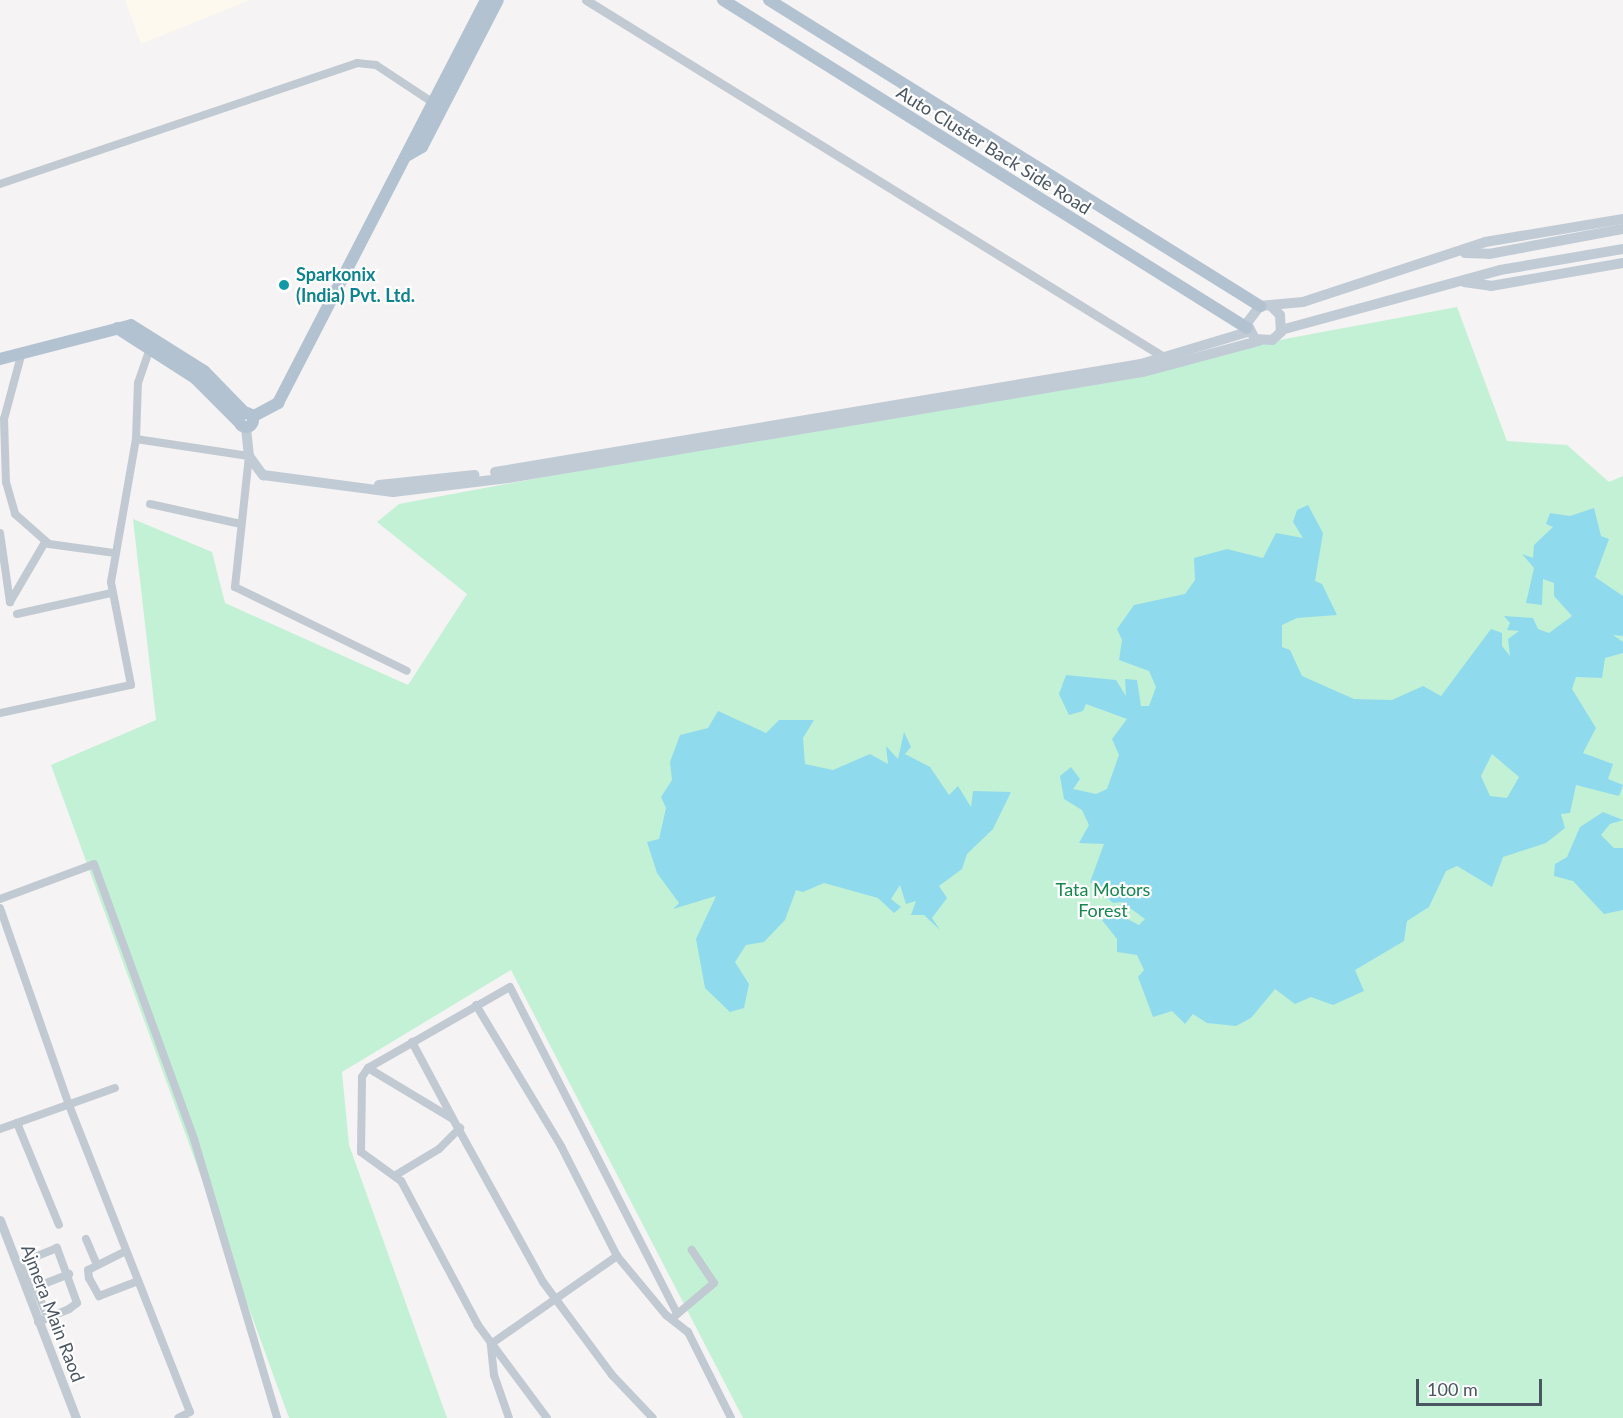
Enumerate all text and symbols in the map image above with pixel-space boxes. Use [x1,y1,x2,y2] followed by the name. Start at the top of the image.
[893,81,1095,219] street label: Auto Cluster Back Side Road
[296,264,415,306] place label: Sparkonix (India) Pvt. Ltd.
[277,278,291,292] marker: Sparkonix (India) Pvt. Ltd.
[1056,879,1150,922] park label: Tata Motors Forest
[17,1241,89,1385] street label: Ajmera Main Raod
[1419,1367,1545,1405] scale bar
[1427,1378,1478,1400] text: 100 m

